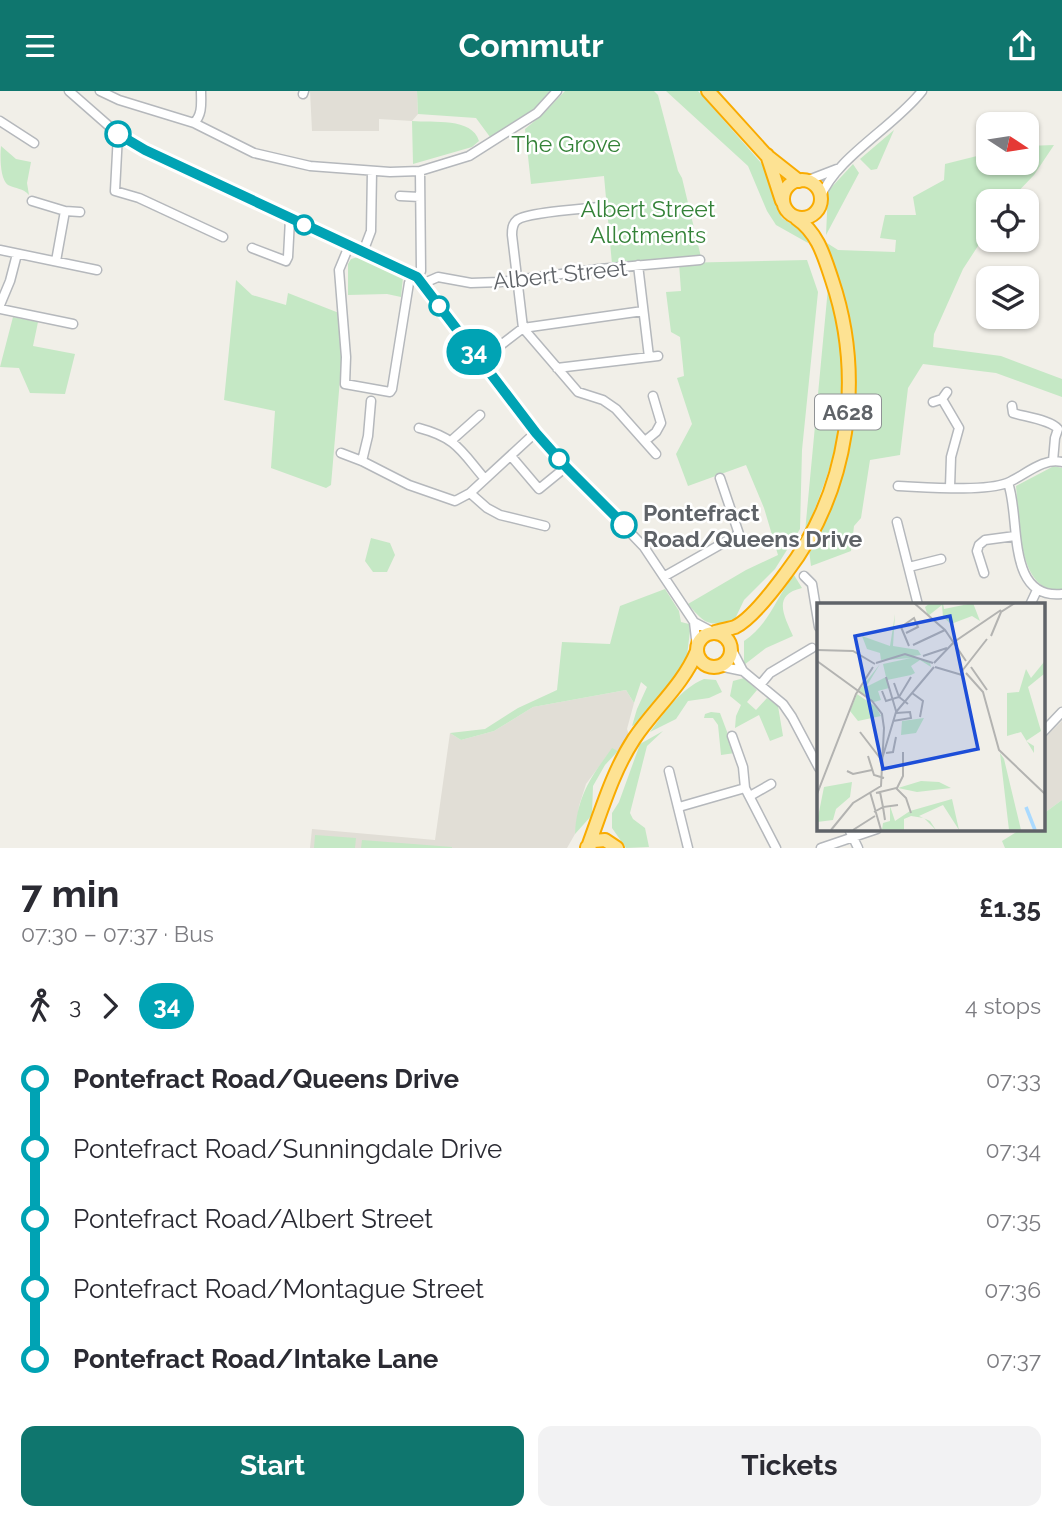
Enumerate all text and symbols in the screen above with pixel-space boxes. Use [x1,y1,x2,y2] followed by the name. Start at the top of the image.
[21,27,59,65] icon: menu
[458,27,604,64] text: Commutr
[1003,27,1041,65] icon: share
[976,112,1040,175] north arrow
[976,112,1039,329] map controls
[105,121,131,147] unlabelled marker
[511,130,621,157] park label: The Grove
[976,189,1039,252] button: locate
[581,195,716,248] park label: Albert Street Allotments
[294,215,314,235] unlabelled marker
[492,253,629,294] street label: Albert Street
[976,266,1039,329] button: layers
[429,296,449,316] unlabelled marker
[442,329,505,375] line badge: 34
[460,337,488,366] text: 34
[815,395,881,429] road number: A628
[549,449,569,469] unlabelled marker
[643,499,863,552] place label: Pontefract Road/Queens Drive
[611,512,637,538] marker: Pontefract Road/Queens Drive
[817,603,1044,831] inset map
[21,871,119,916] text: 7 min
[979,893,1041,923] text: £1.35
[21,920,214,947] text: 07:30 – 07:37 · Bus
[21,987,59,1025] icon: walk
[91,987,129,1025] icon: forward
[153,991,180,1020] text: 34
[69,992,81,1019] text: 3
[965,992,1041,1019] text: 4 stops
[73,1064,459,1094] text: Pontefract Road/Queens Drive
[986,1066,1041,1093] text: 07:33
[73,1134,502,1164] text: Pontefract Road/Sunningdale Drive
[986,1136,1041,1163] text: 07:34
[73,1204,433,1234] text: Pontefract Road/Albert Street
[986,1206,1041,1233] text: 07:35
[73,1274,484,1304] text: Pontefract Road/Montague Street
[984,1276,1041,1303] text: 07:36
[73,1344,438,1374] text: Pontefract Road/Intake Lane
[986,1346,1041,1373] text: 07:37
[21,1426,524,1506] button: Start
[538,1426,1041,1506] button: Tickets

